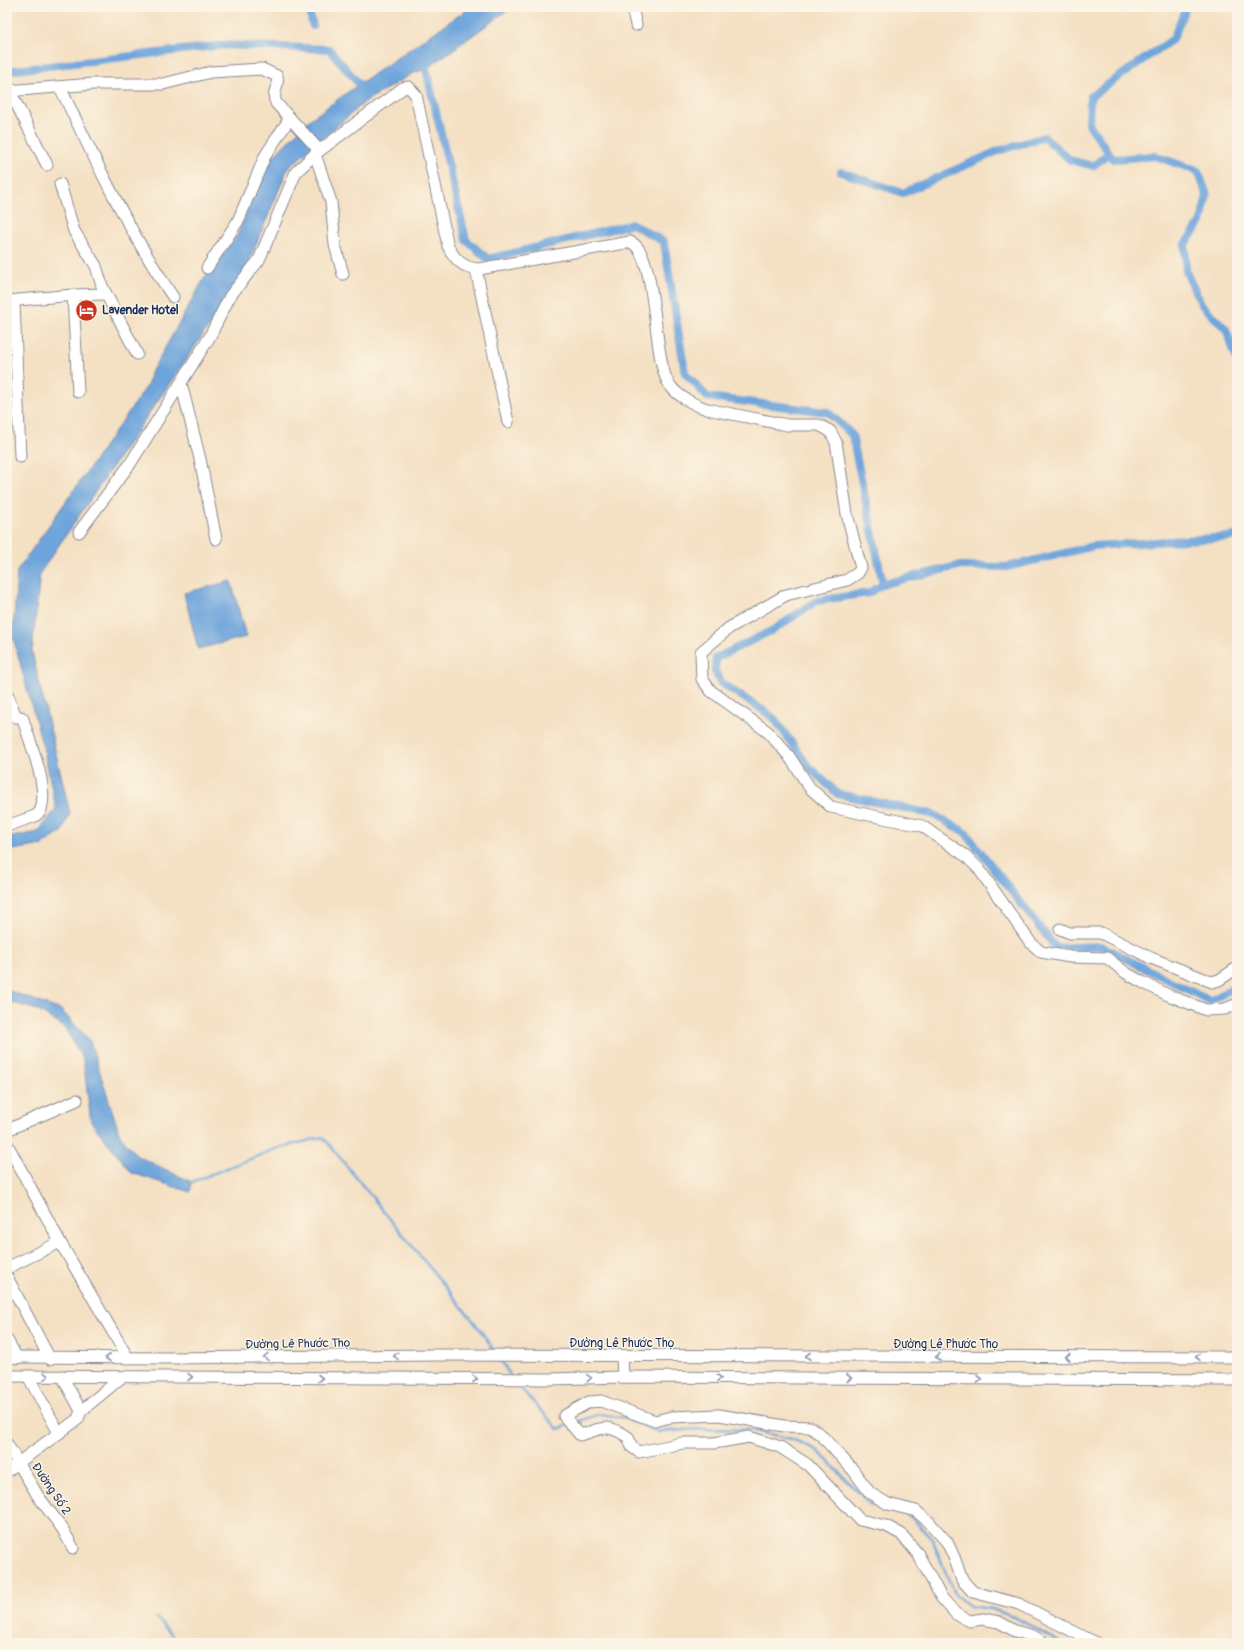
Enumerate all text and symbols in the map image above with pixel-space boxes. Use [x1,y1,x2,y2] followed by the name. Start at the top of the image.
[74,297,100,323] hotel icon: Lavender Hotel
[102,303,179,318] place label: Lavender Hotel
[245,1336,351,1352] street label: Đường Lê Phước Thọ
[569,1336,675,1351] street label: Đường Lê Phước Thọ
[893,1337,999,1352] street label: Đường Lê Phước Thọ
[393,1352,399,1360] one-way arrow
[805,1352,811,1360] one-way arrow
[263,1353,269,1361] one-way arrow
[935,1353,941,1361] one-way arrow
[1065,1353,1071,1361] one-way arrow
[1195,1353,1201,1361] one-way arrow
[105,1354,111,1363] one-way arrow
[43,1372,49,1380] one-way arrow
[187,1373,193,1381] one-way arrow
[317,1374,323,1382] one-way arrow
[586,1374,592,1382] one-way arrow
[716,1374,722,1382] one-way arrow
[846,1374,852,1382] one-way arrow
[472,1375,478,1383] one-way arrow
[976,1375,982,1383] one-way arrow
[28,1460,75,1518] street label: Đường Số 2

